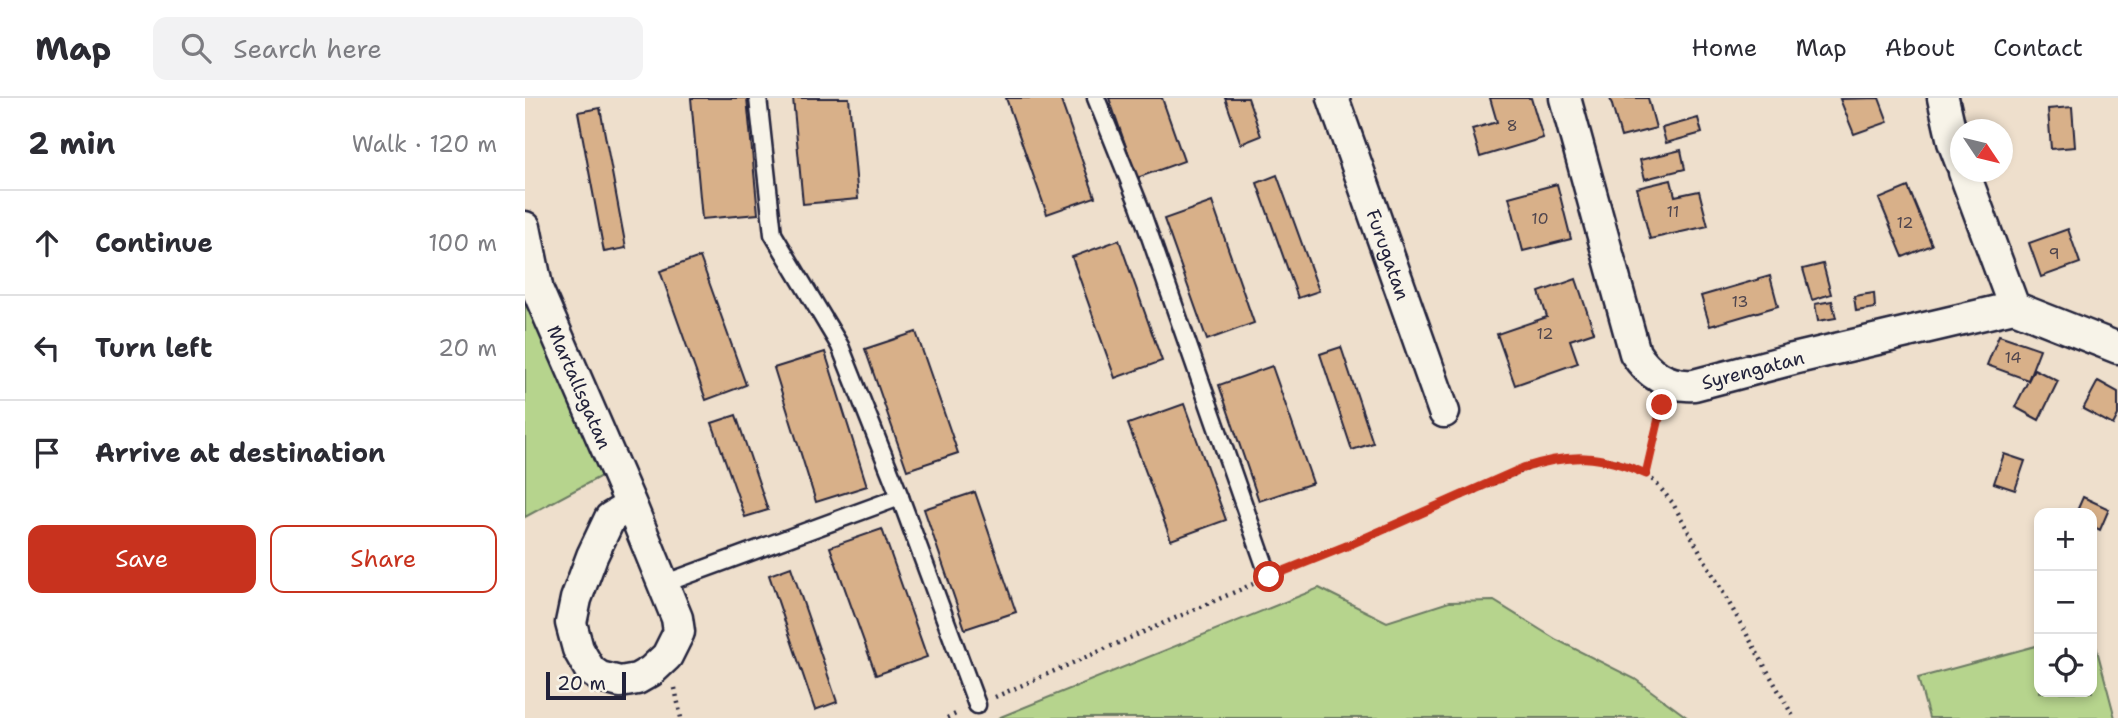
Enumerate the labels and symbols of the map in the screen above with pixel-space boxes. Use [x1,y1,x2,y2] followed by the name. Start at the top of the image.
[1506,115,1518,136] house number: 8
[1950,119,2013,182] north arrow
[1667,201,1679,222] house number: 11
[1360,206,1415,303] street label: Furugatan
[1531,208,1549,229] house number: 10
[1896,212,1914,233] house number: 12
[2048,243,2060,264] house number: 9
[1731,291,1749,312] house number: 13
[541,321,617,453] street label: Martallsgatan
[1536,323,1554,344] house number: 12
[1699,345,1807,395] street label: Syrengatan
[2004,347,2022,368] house number: 14
[1646,389,1677,420] route end
[1253,561,1284,592] route start
[546,669,627,701] scale bar

